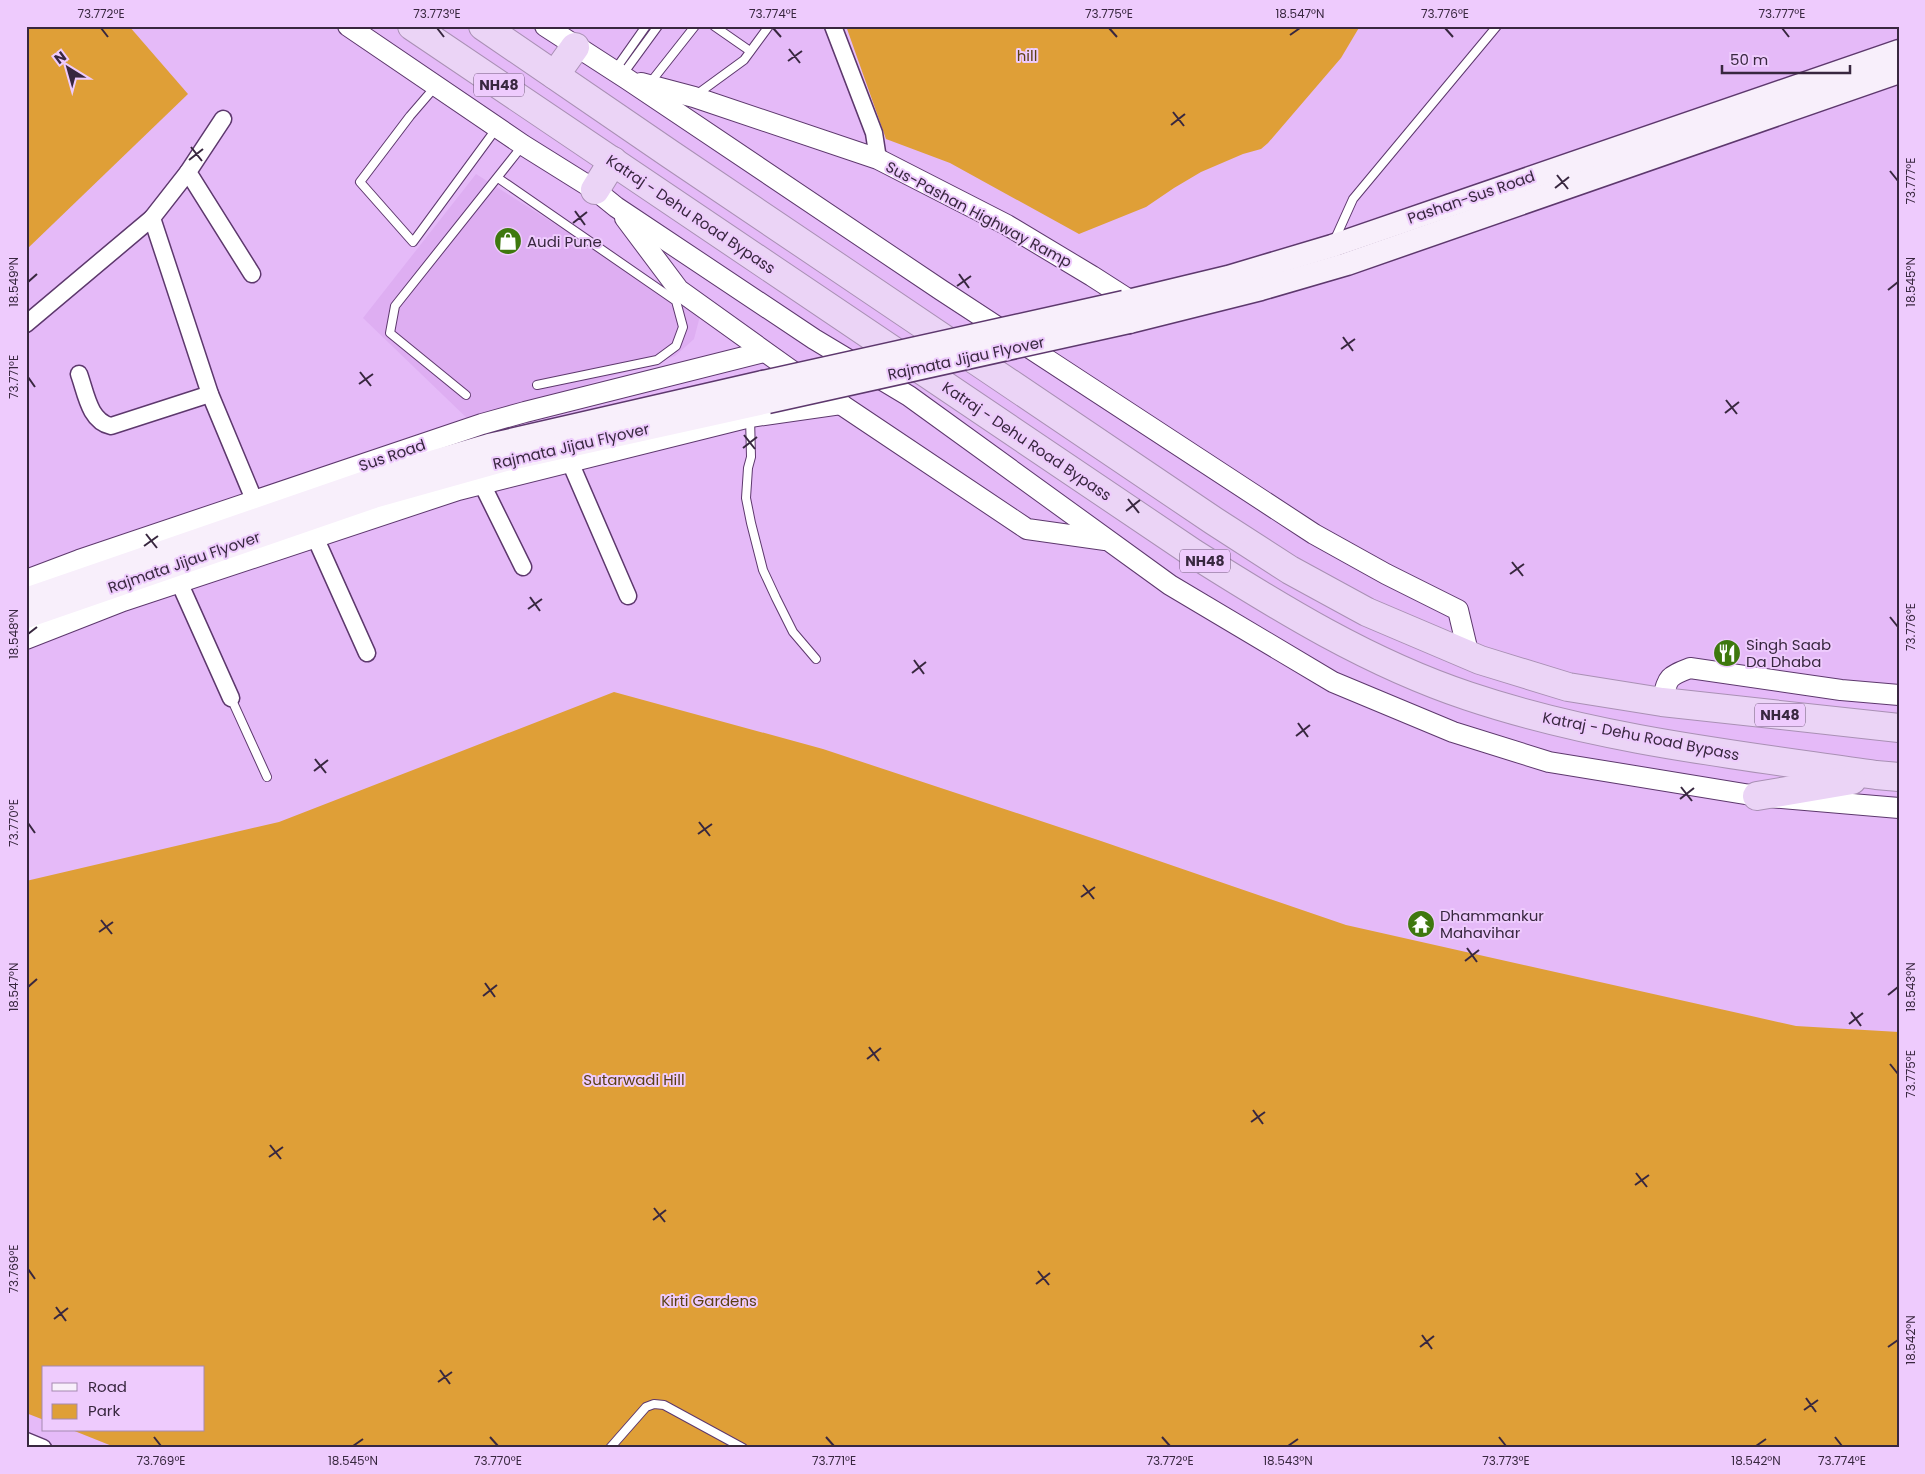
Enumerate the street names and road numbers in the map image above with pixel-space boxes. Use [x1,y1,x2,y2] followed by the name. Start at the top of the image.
[474,74,524,96] road number: NH48
[602,149,780,279] street label: Katraj - Dehu Road Bypass
[882,156,1076,272] street label: Sus-Pashan Highway Ramp
[1404,165,1538,229] street label: Pashan-Sus Road
[886,331,1047,385] street label: Rajmata Jijau Flyover
[938,376,1116,506] street label: Katraj - Dehu Road Bypass
[491,418,652,474] street label: Rajmata Jijau Flyover
[356,434,428,476] street label: Sus Road
[105,526,263,598] street label: Rajmata Jijau Flyover
[1180,550,1230,572] road number: NH48
[1755,704,1805,726] road number: NH48
[1541,707,1741,765] street label: Katraj - Dehu Road Bypass

